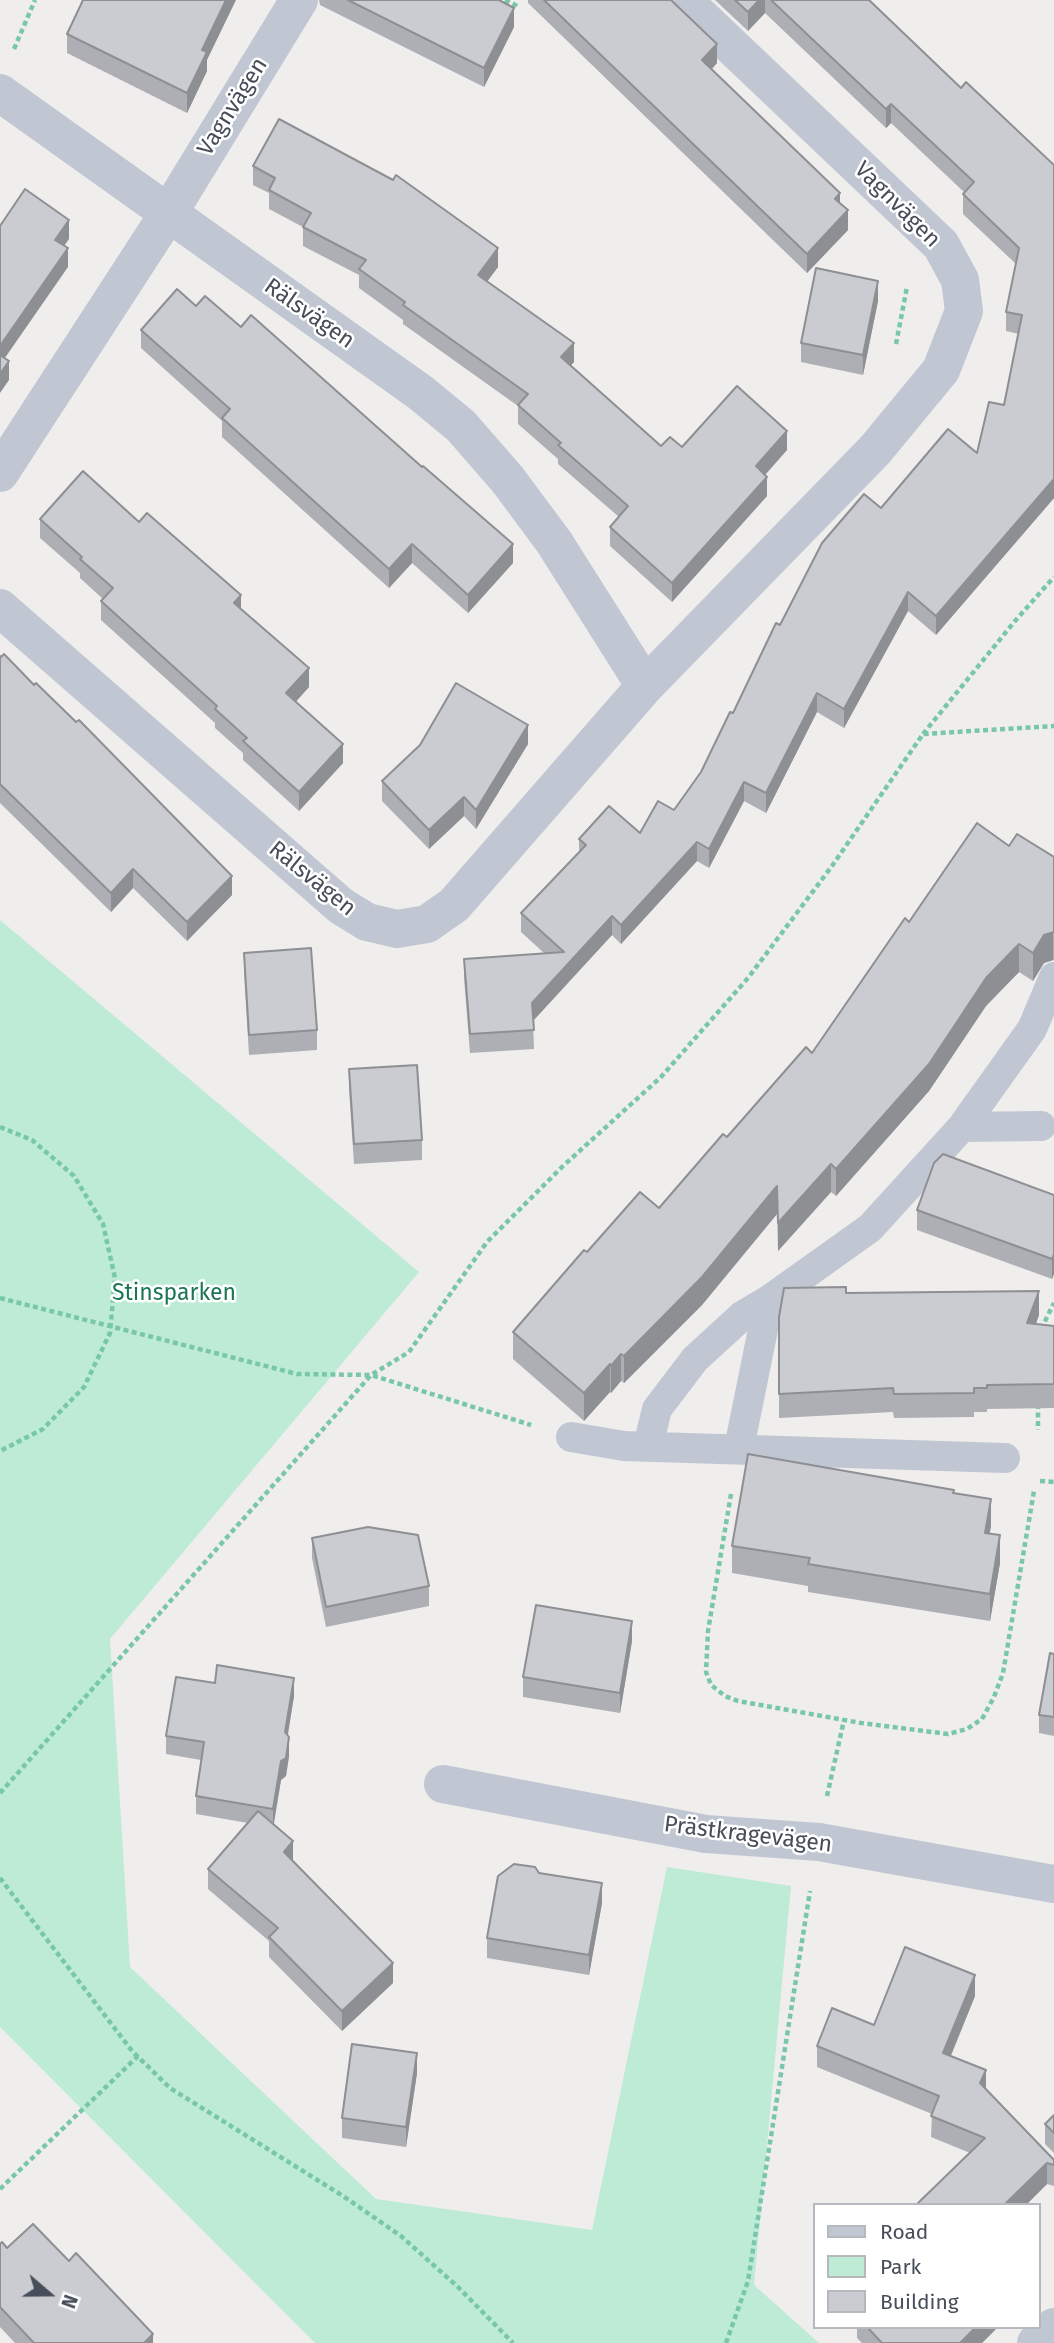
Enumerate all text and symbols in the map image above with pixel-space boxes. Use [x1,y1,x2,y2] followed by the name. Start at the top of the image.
[192,53,274,161] street label: Vagnvägen
[848,156,946,254] street label: Vagnvägen
[259,273,359,355] street label: Rälsvägen
[263,836,361,922] street label: Rälsvägen
[112,1280,236,1308] park label: Stinsparken
[662,1811,834,1859] street label: Prästkragevägen
[813,2203,1040,2329] legend
[880,2219,928,2245] text: Road
[880,2254,921,2280] text: Park
[14,2259,84,2329] north arrow
[880,2289,959,2315] text: Building
[56,2291,82,2311] text: N

